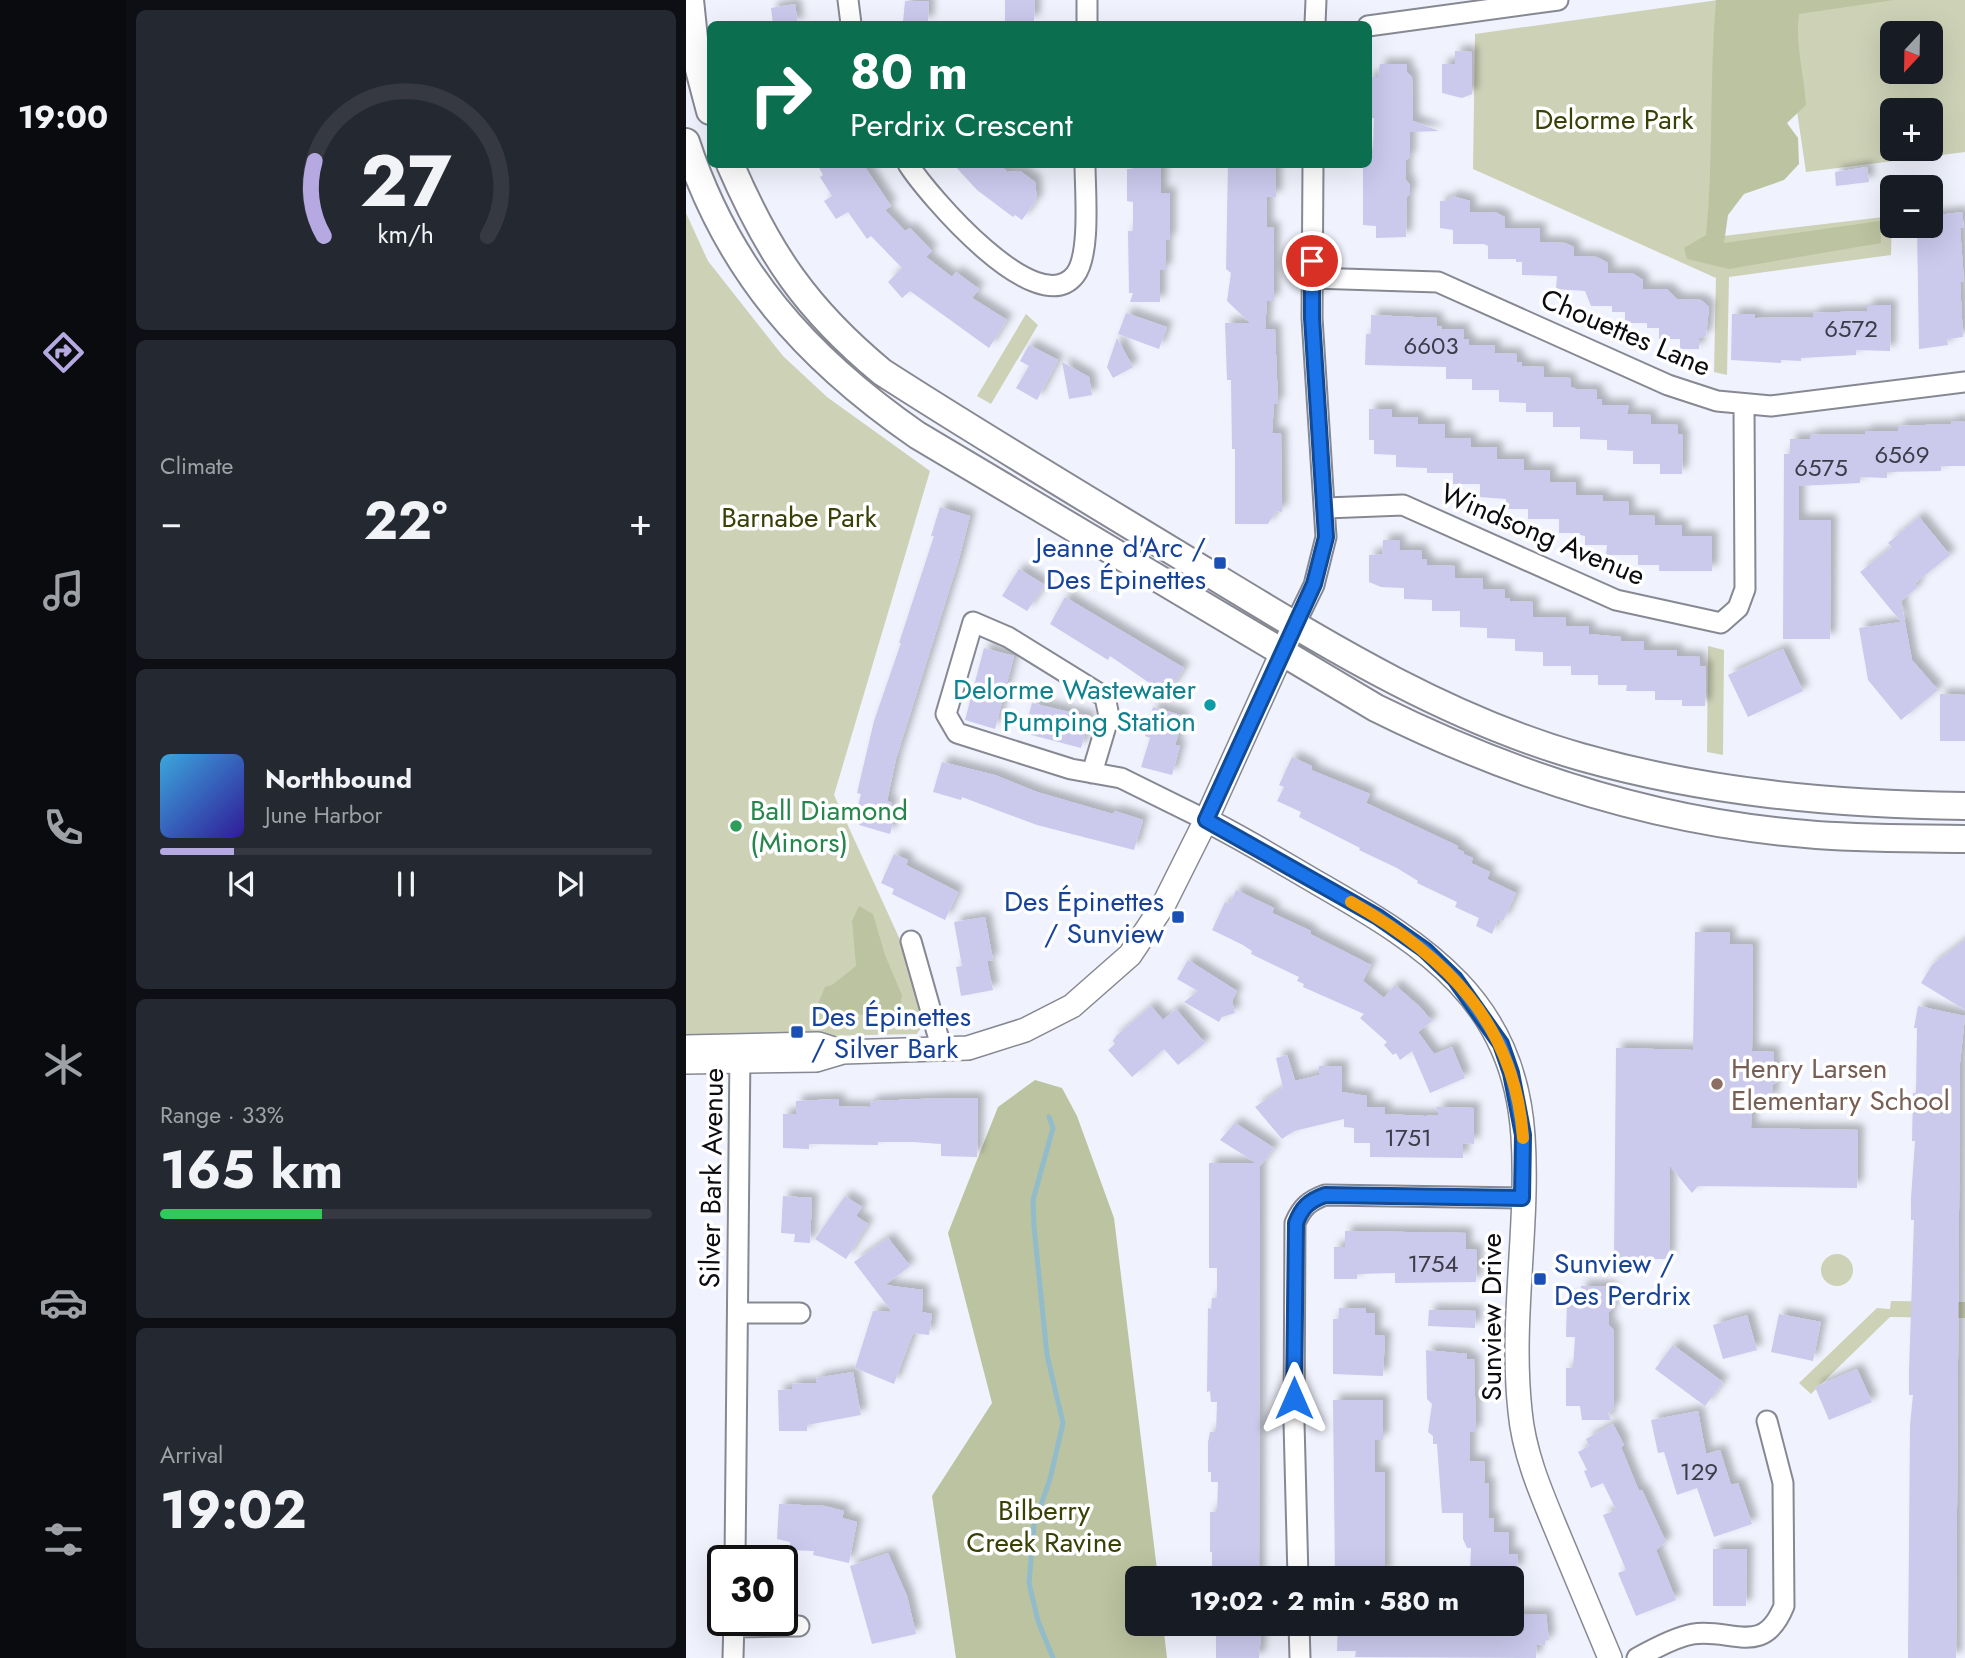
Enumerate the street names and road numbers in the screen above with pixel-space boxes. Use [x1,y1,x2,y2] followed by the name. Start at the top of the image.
[1534,278,1717,387] street label: Chouettes Lane
[1434,473,1651,596] street label: Windsong Avenue
[689,1068,734,1288] street label: Silver Bark Avenue
[1471,1233,1512,1401] street label: Sunview Drive

